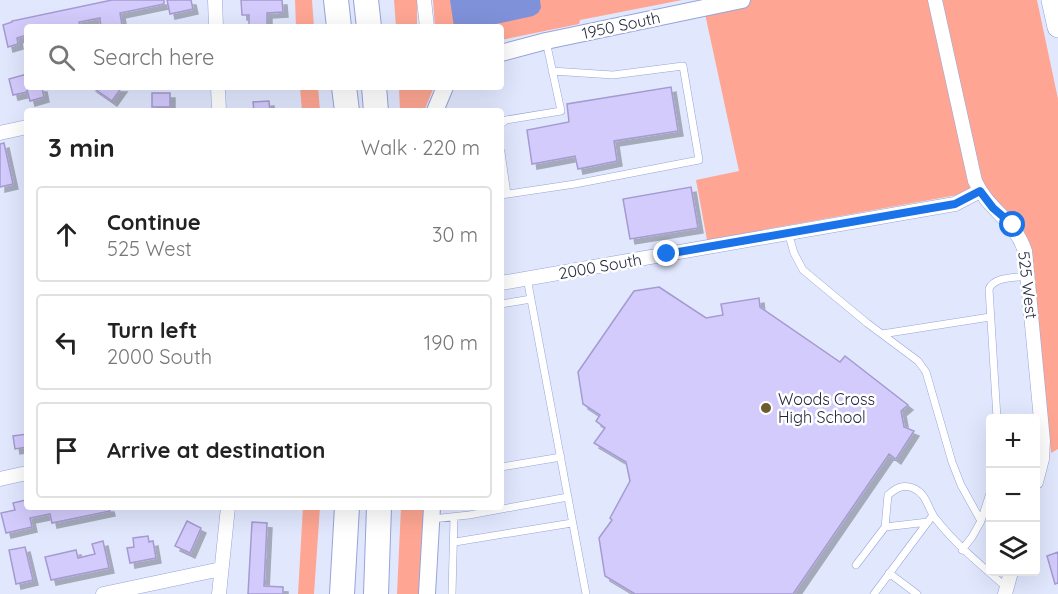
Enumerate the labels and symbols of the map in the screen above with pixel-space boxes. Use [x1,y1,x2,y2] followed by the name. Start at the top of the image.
[580,7,662,43] street label: 1950 South
[999,211,1025,237] route start
[653,240,679,266] route end
[557,249,643,283] street label: 2000 South
[1014,250,1042,320] street label: 525 West
[778,389,875,427] place label: Woods Cross High School
[759,401,773,415] marker: Woods Cross High School

